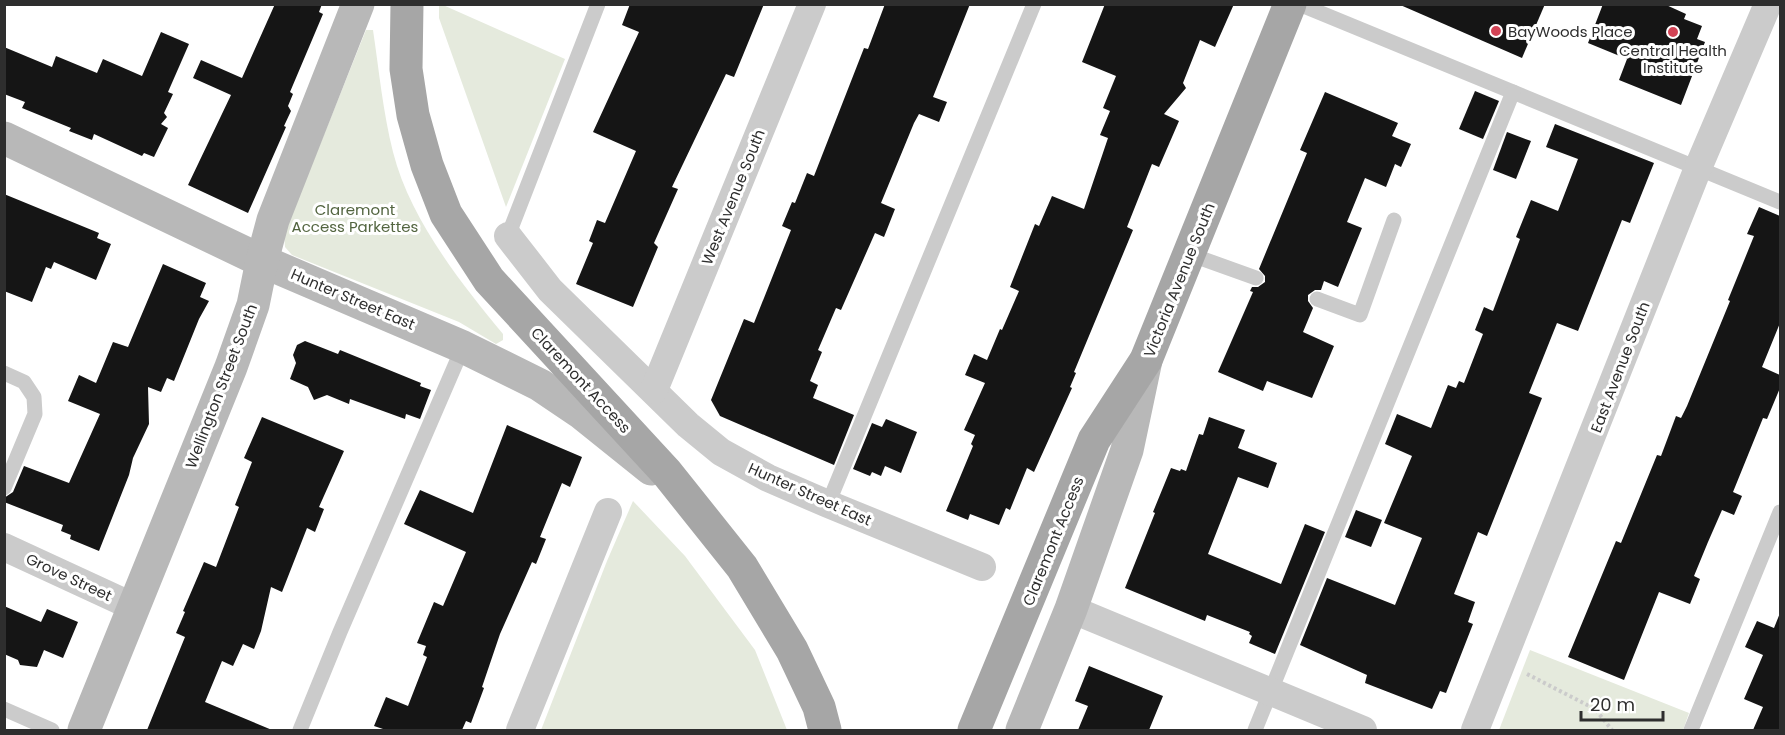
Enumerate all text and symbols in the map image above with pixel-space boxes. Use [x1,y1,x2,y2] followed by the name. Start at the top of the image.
[1508,21,1633,42] place label: BayWoods Place
[1489,24,1503,38] marker: BayWoods Place
[1666,25,1680,39] marker: Central Health Institute
[1619,40,1727,78] place label: Central Health Institute
[696,126,770,268] street label: West Avenue South
[292,199,419,237] park label: Claremont Access Parkettes
[1138,200,1220,360] street label: Victoria Avenue South
[288,263,418,335] street label: Hunter Street East
[1585,299,1655,435] street label: East Avenue South
[180,301,262,471] street label: Wellington Street South
[526,322,636,438] street label: Claremont Access
[745,457,875,531] street label: Hunter Street East
[1017,473,1089,609] street label: Claremont Access
[23,548,115,606] street label: Grove Street
[1581,684,1664,722] scale bar
[1590,692,1635,717] text: 20 m

